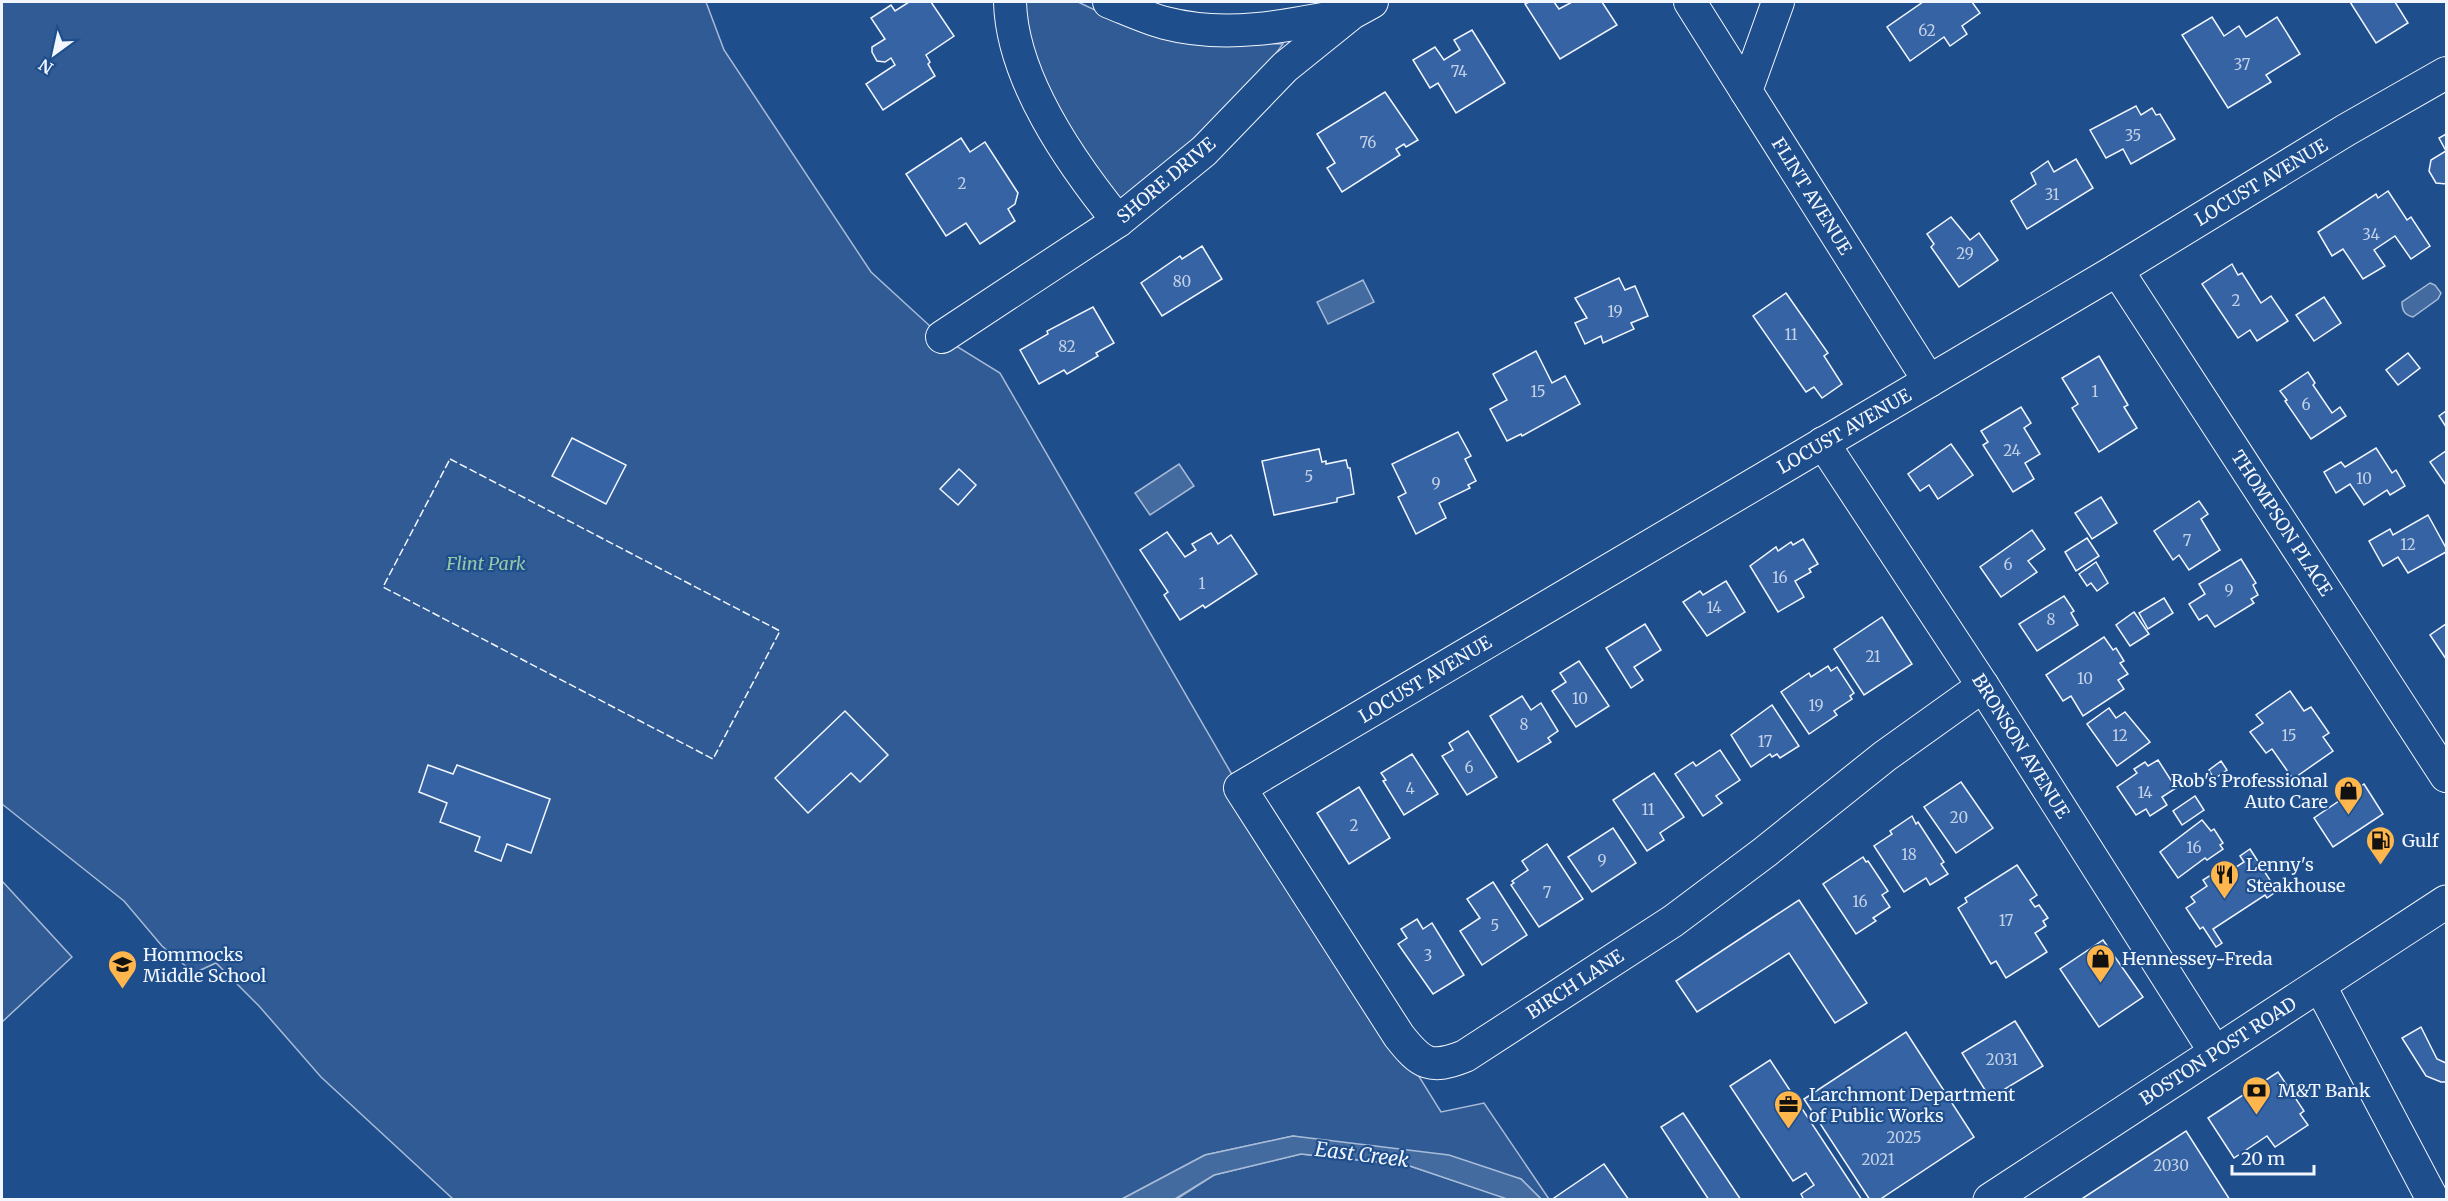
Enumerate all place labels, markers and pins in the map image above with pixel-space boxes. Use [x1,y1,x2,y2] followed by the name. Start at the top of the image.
[2171,769,2328,813] place label: Rob's Professional Auto Care
[2333,774,2365,816] shop icon: Rob's Professional Auto Care
[2365,824,2397,866] fuel station icon: Gulf
[2402,829,2440,852] place label: Gulf
[2246,853,2345,897] place label: Lenny's Steakhouse
[2209,858,2241,900] restaurant icon: Lenny's Steakhouse
[2085,942,2117,984] shop icon: Hennessey-Freda
[143,943,267,987] place label: Hommocks Middle School
[2122,947,2273,970] place label: Hennessey-Freda
[106,948,138,990] school or university icon: Hommocks Middle School
[2241,1074,2273,1116] bank icon: M&T Bank
[2278,1079,2371,1102] place label: M&T Bank
[1809,1083,2015,1127] place label: Larchmont Department of Public Works
[1772,1088,1804,1130] office icon: Larchmont Department of Public Works

